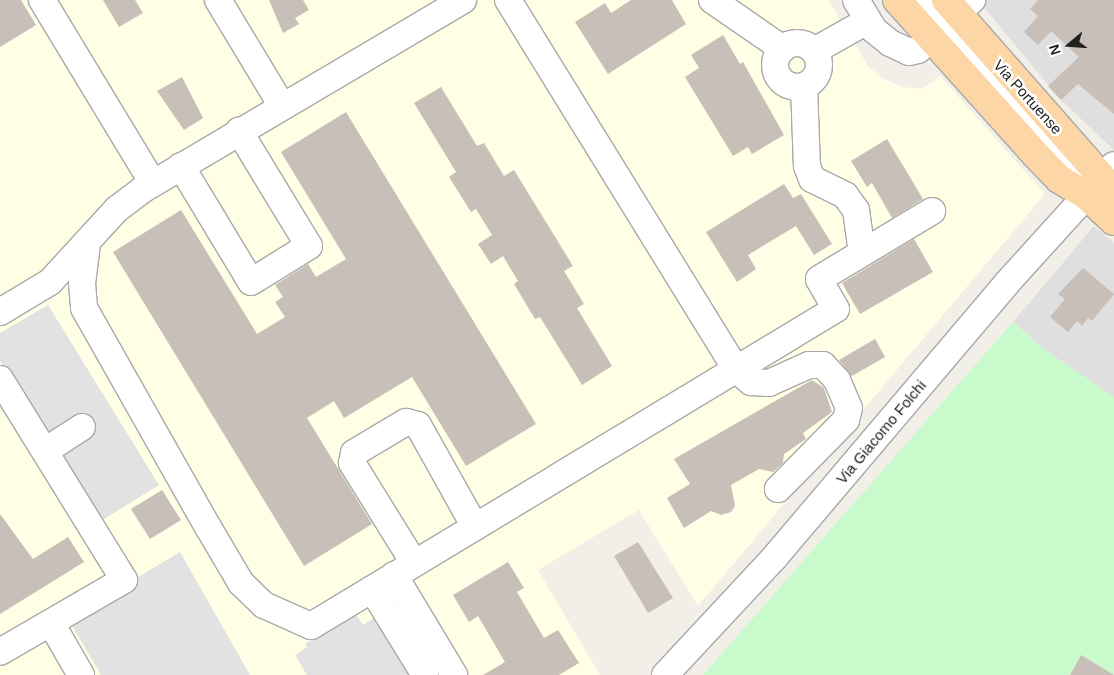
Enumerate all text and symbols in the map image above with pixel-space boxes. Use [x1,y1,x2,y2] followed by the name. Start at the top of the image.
[1044,20,1094,70] north arrow
[1046,42,1064,57] text: N
[990,56,1066,138] street label: Via Portuense
[832,377,930,487] street label: Via Giacomo Folchi

